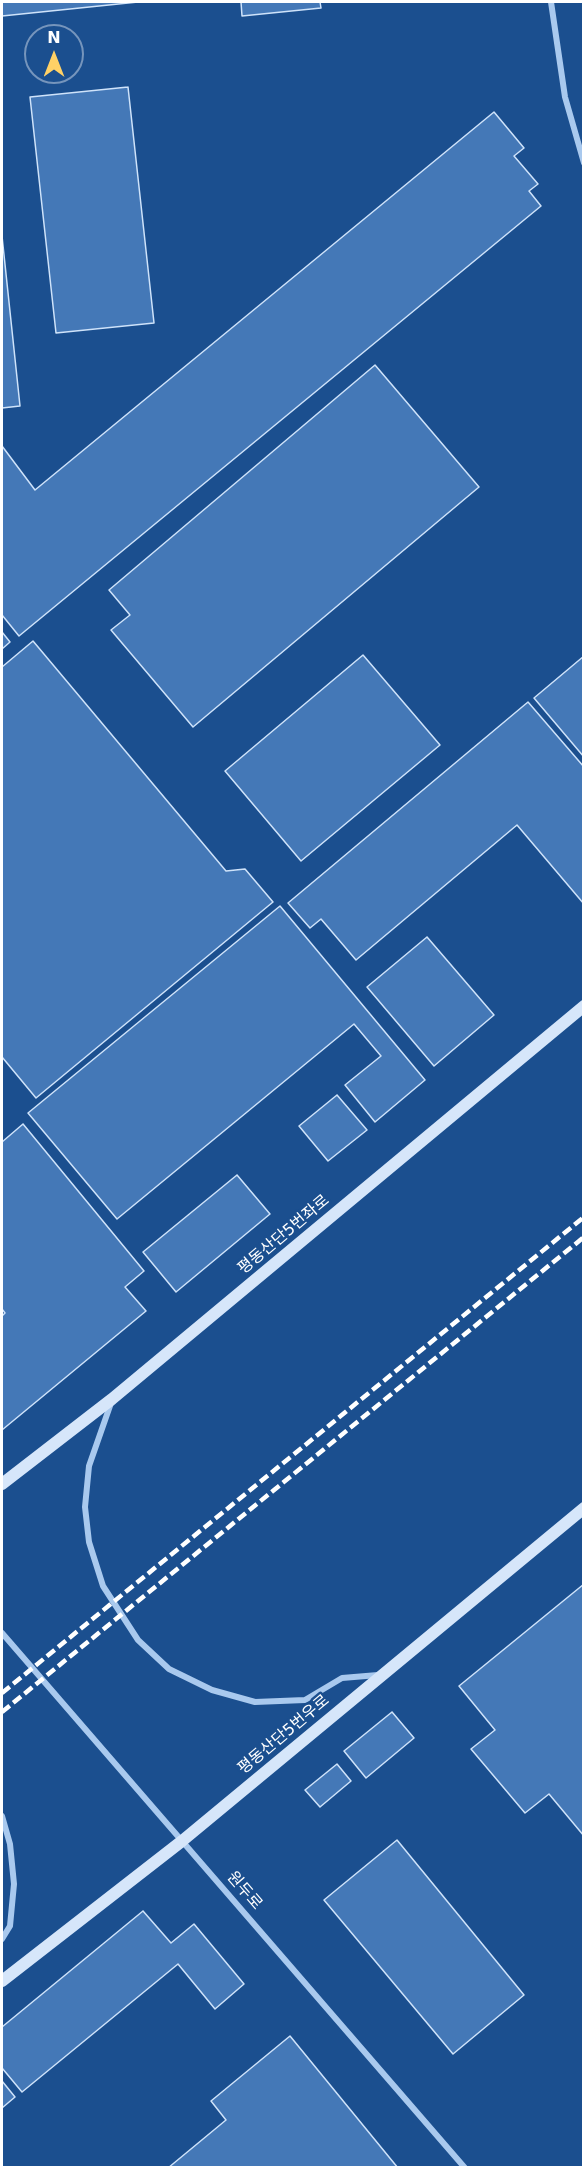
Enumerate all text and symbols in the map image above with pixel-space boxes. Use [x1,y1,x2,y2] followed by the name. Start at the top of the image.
[24,24,84,84] north arrow
[47,28,61,47] text: N
[234,1191,334,1279] street label: 평동산단5번좌로
[234,1691,334,1779] street label: 평동산단5번우로
[222,1868,266,1914] street label: 원두로

